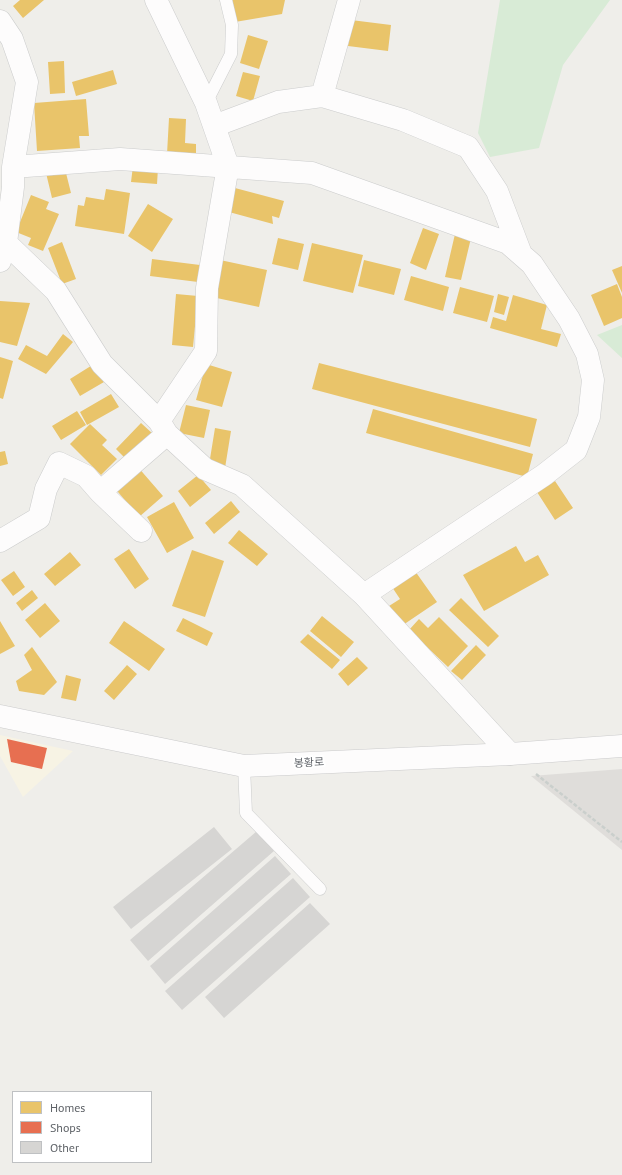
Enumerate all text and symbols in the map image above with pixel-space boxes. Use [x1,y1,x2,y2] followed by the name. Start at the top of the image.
[293,756,325,770] street label: 봉황로
[12,1091,152,1163] legend
[50,1100,85,1115] text: Homes
[50,1120,81,1135] text: Shops
[50,1140,79,1155] text: Other

